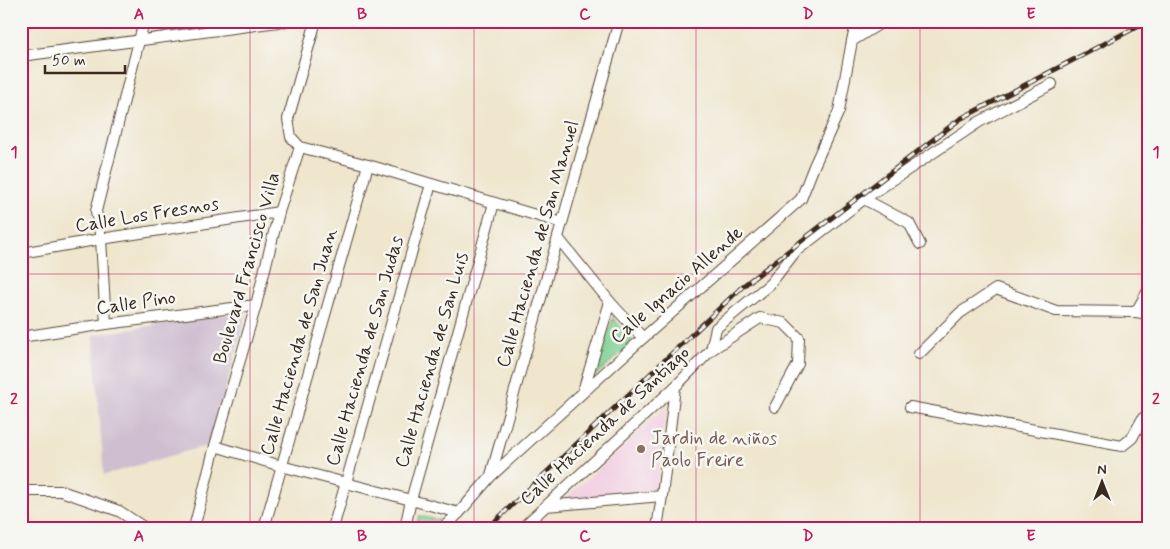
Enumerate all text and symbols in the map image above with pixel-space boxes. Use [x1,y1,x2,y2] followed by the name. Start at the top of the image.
[134,4,144,25] text: A
[357,4,367,25] text: B
[579,4,591,25] text: C
[802,4,814,25] text: D
[1026,4,1036,25] text: E
[45,42,125,74] scale bar
[52,51,86,71] text: 50 m
[491,118,585,370] street label: Calle Hacienda de San Manuel
[10,142,18,163] text: 1
[1152,142,1160,163] text: 1
[208,169,286,367] street label: Boulevard Francisco Villa
[73,191,221,239] street label: Calle Los Fresnos
[605,220,749,350] street label: Calle Ignacio Allende
[255,225,343,459] street label: Calle Hacienda de San Juan
[320,232,410,469] street label: Calle Hacienda de San Judas
[389,249,475,471] street label: Calle Hacienda de San Luis
[95,285,177,321] street label: Calle Pino
[515,341,696,512] street label: Calle Hacienda de Santiago
[10,389,18,410] text: 2
[1152,389,1160,410] text: 2
[651,426,778,473] place label: Jardin de niños Paolo Freire
[635,443,647,455] marker: Jardin de niños Paolo Freire
[1078,456,1128,506] north arrow
[1097,461,1107,479] text: N
[134,526,144,547] text: A
[357,526,367,547] text: B
[579,526,591,547] text: C
[802,526,814,547] text: D
[1026,526,1036,547] text: E

